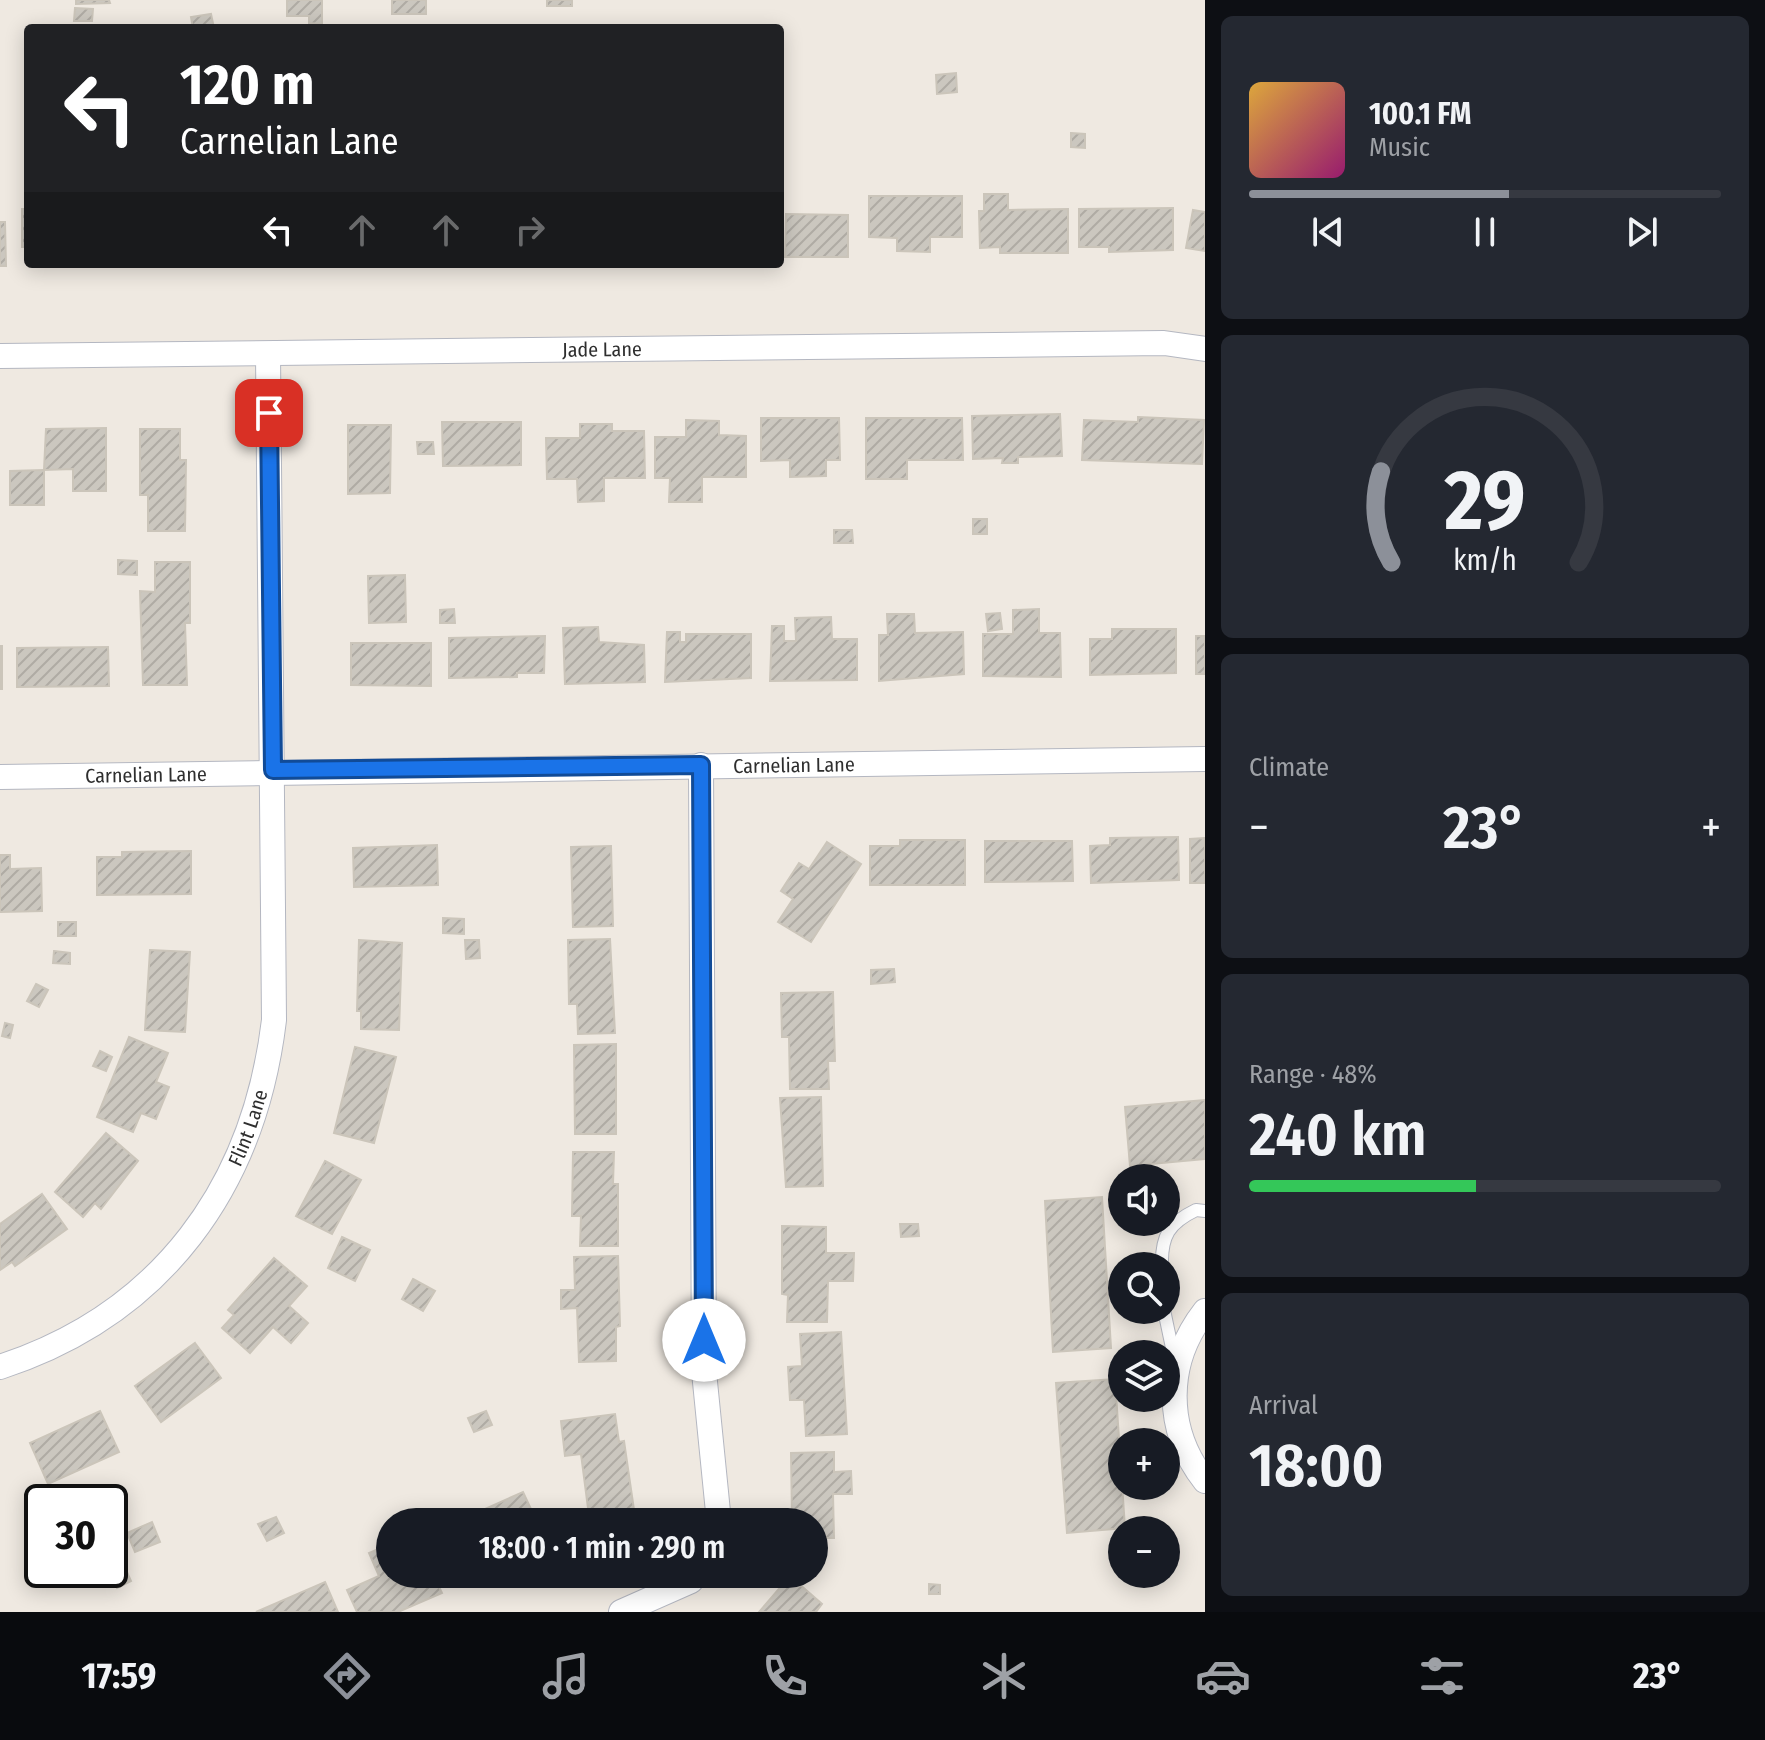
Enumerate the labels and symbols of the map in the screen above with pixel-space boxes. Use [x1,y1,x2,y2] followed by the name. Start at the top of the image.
[562,337,642,362] street label: Jade Lane
[235,379,303,447] pin
[733,752,855,778] street label: Carnelian Lane
[85,762,207,788] street label: Carnelian Lane
[223,1087,272,1170] street label: Flint Lane
[662,1298,746,1382] position arrow
[24,1484,128,1588] speed limit sign: 30

